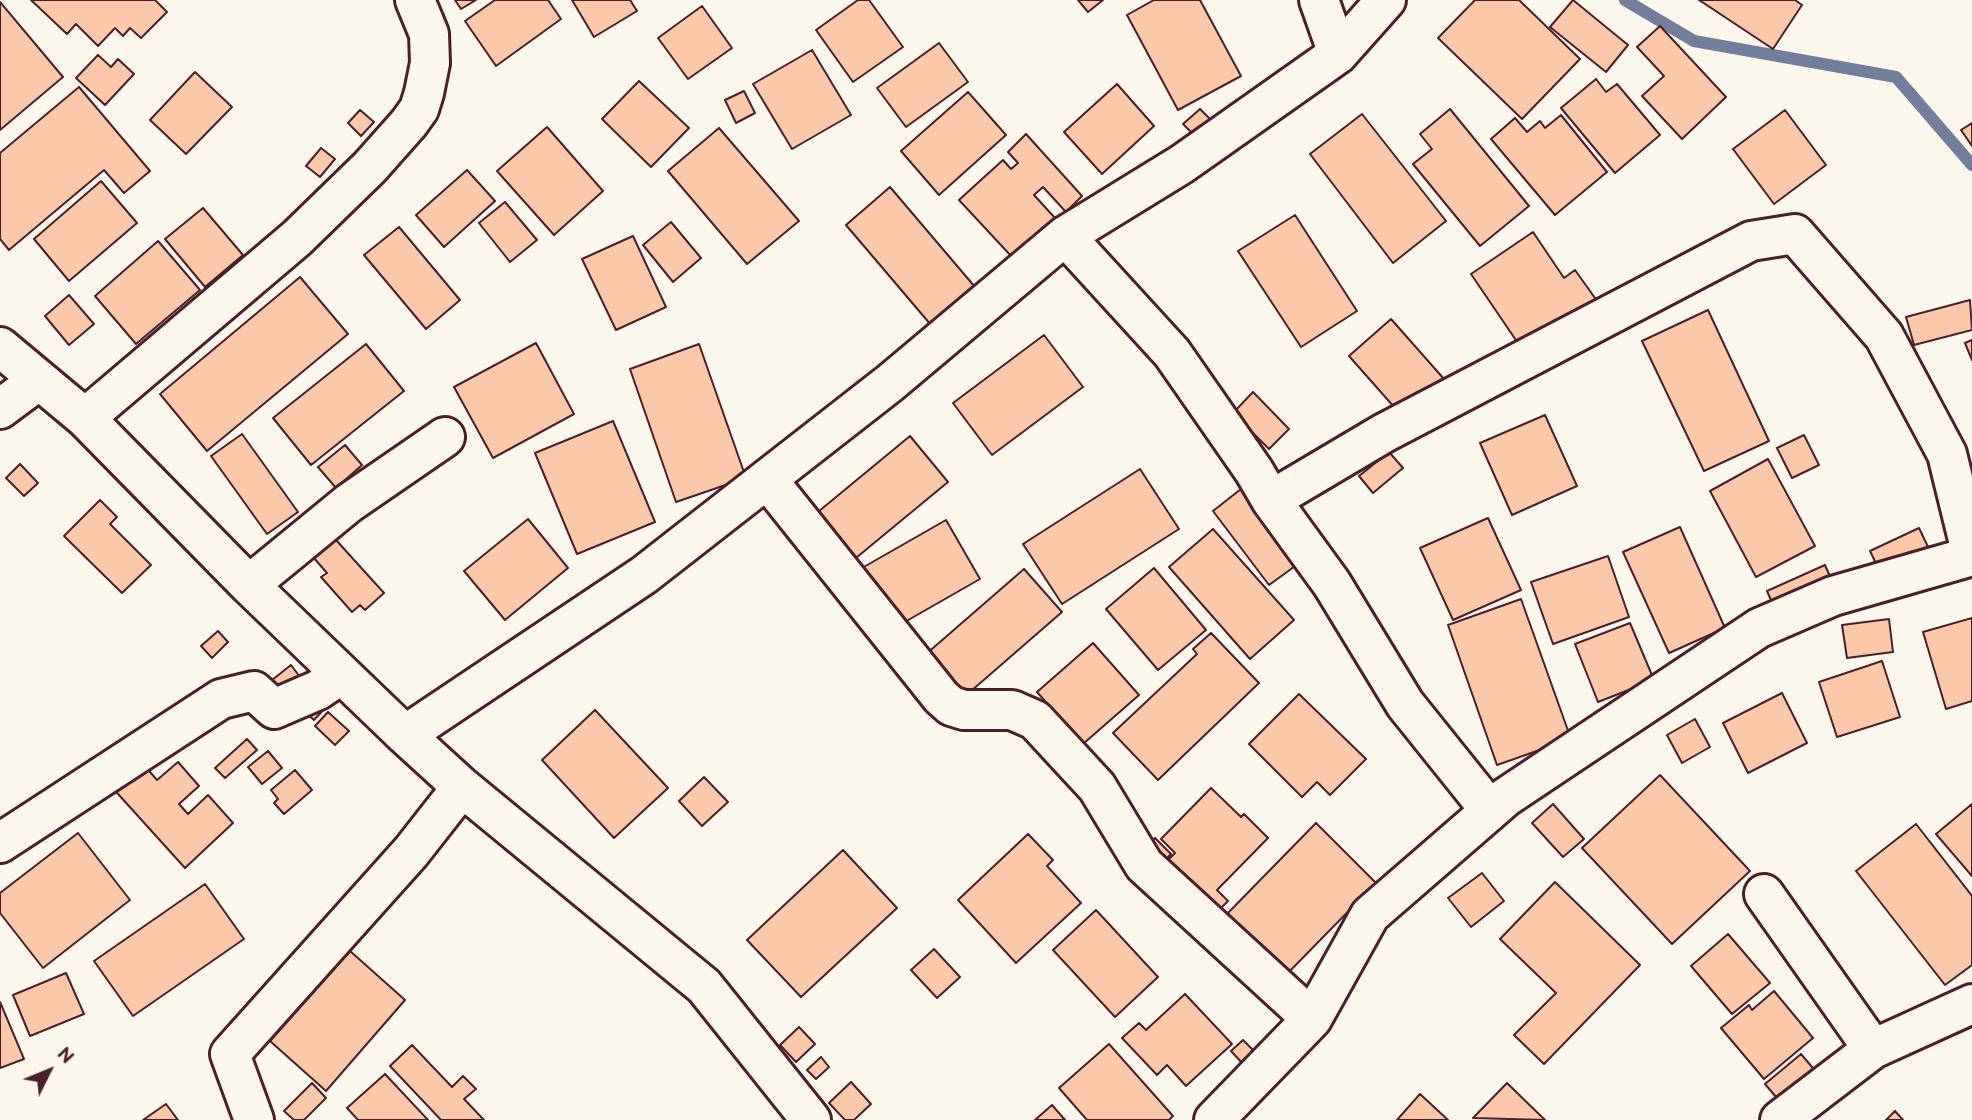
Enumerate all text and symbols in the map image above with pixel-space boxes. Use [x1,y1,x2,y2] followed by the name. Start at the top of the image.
[14,1036,84,1106] north arrow
[51,1043,78,1069] text: N

